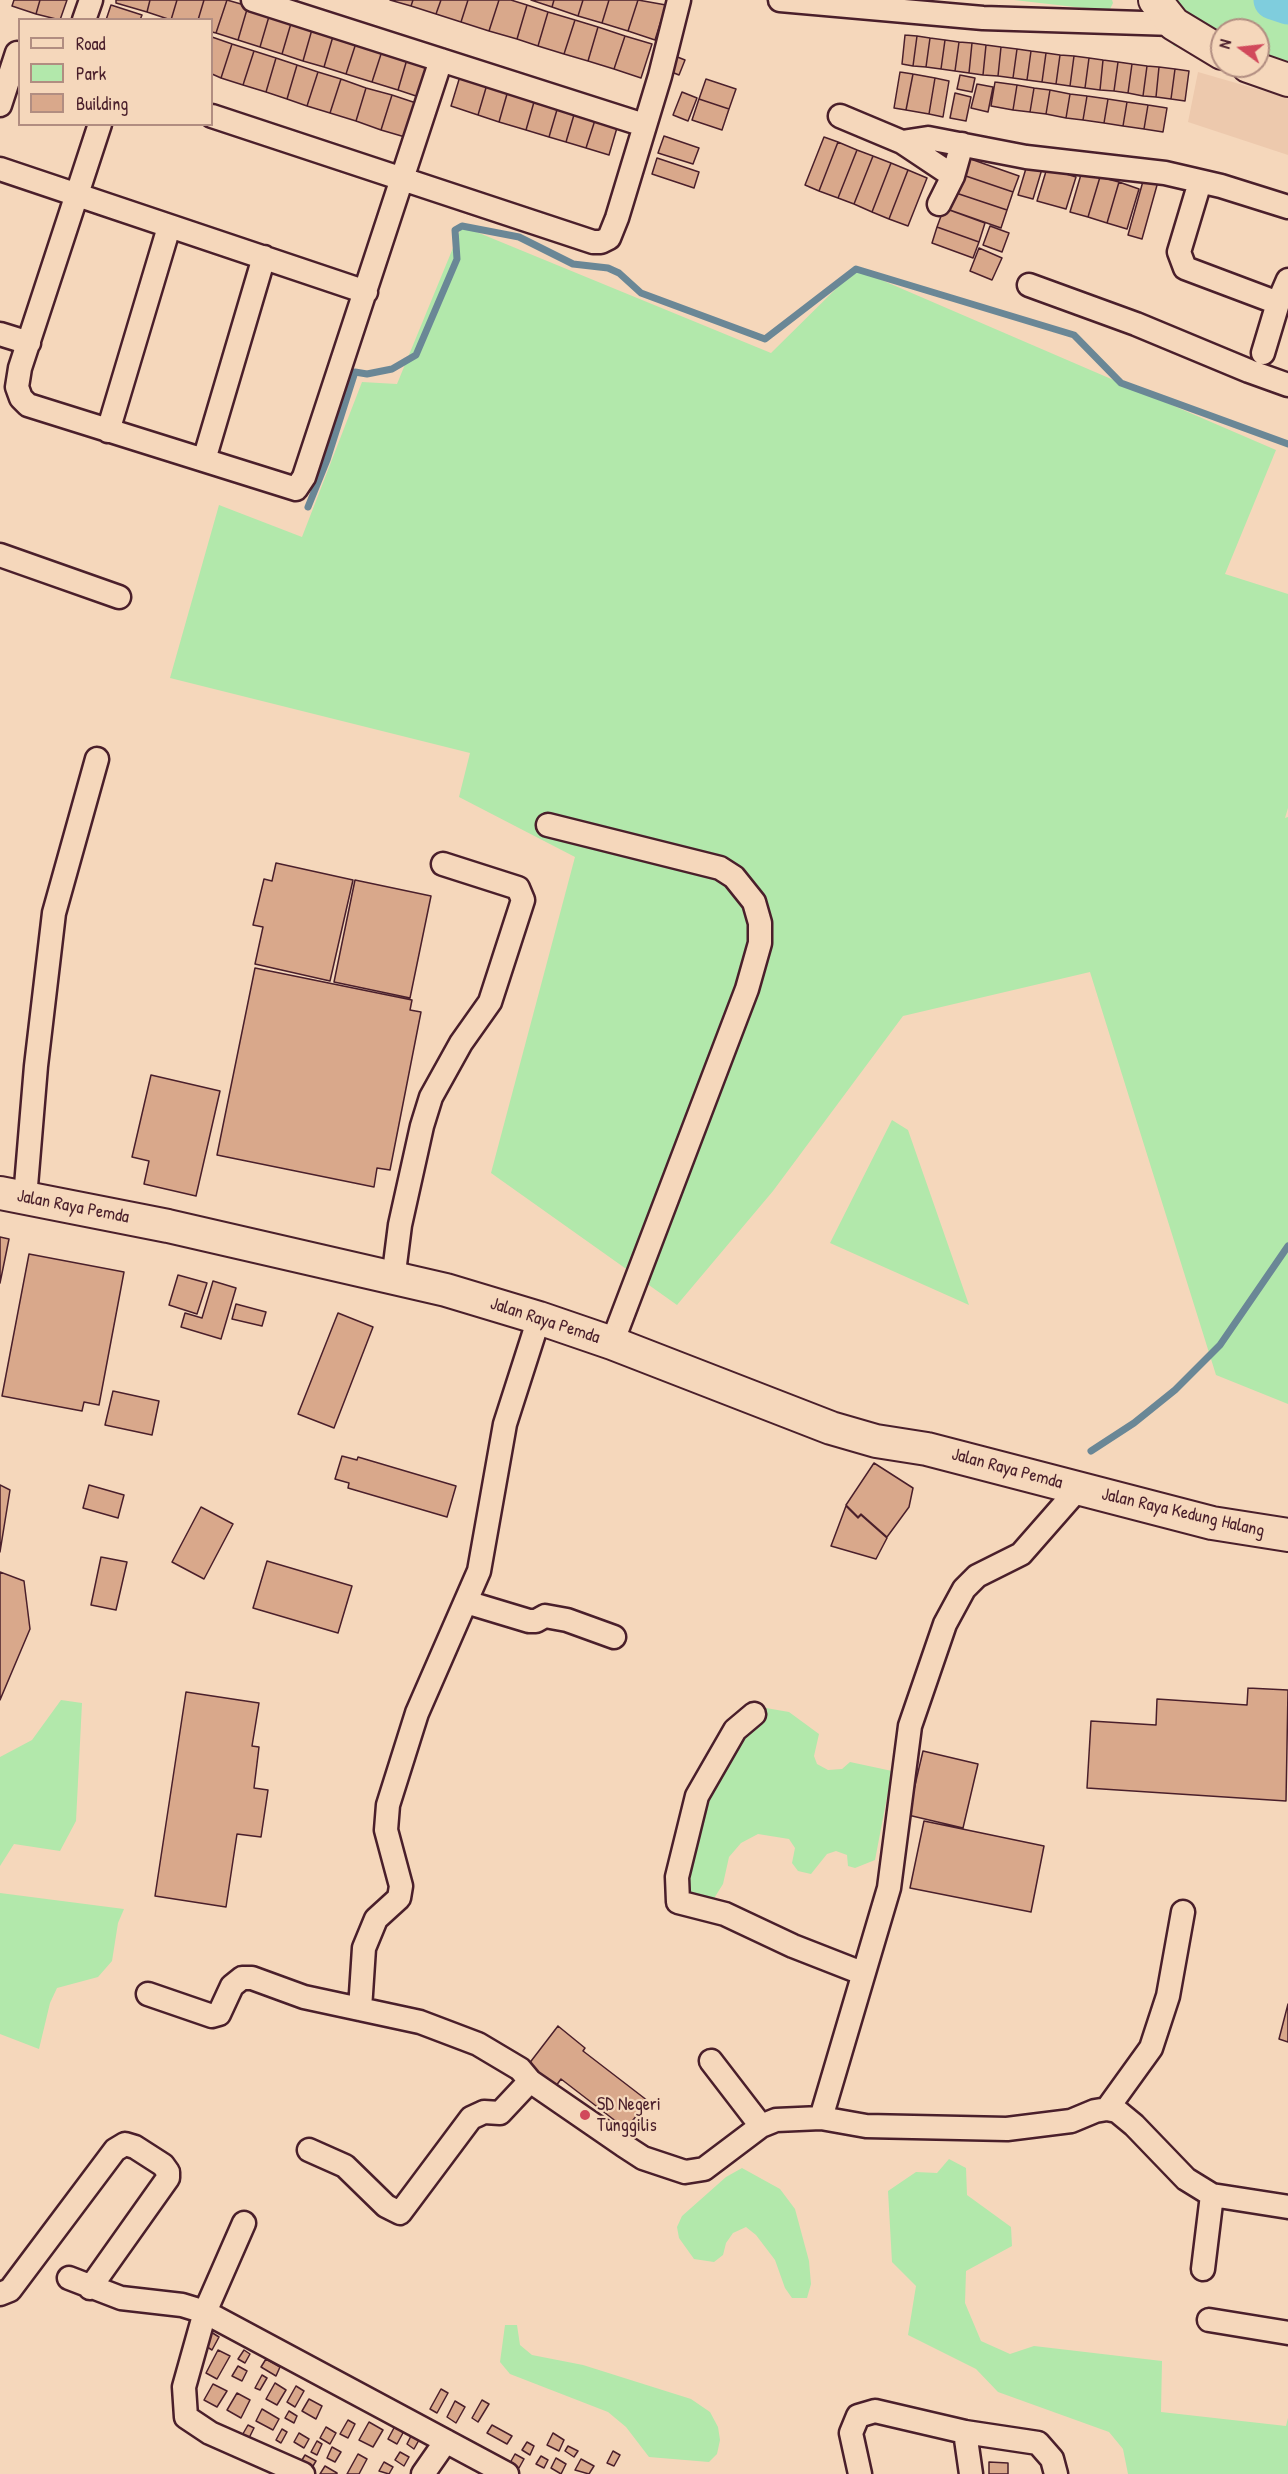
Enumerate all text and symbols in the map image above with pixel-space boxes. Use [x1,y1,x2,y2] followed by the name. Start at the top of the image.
[18,18,213,126] legend
[1210,18,1270,78] north arrow
[76,31,106,56] text: Road
[1213,37,1236,51] text: N
[76,61,106,86] text: Park
[76,91,128,116] text: Building
[15,1186,131,1228] street label: Jalan Raya Pemda
[487,1293,603,1349] street label: Jalan Raya Pemda
[949,1444,1065,1494] street label: Jalan Raya Pemda
[1099,1484,1267,1542] street label: Jalan Raya Kedung Halang
[597,2094,661,2136] place label: SD Negeri Tunggilis
[578,2108,592,2122] marker: SD Negeri Tunggilis

